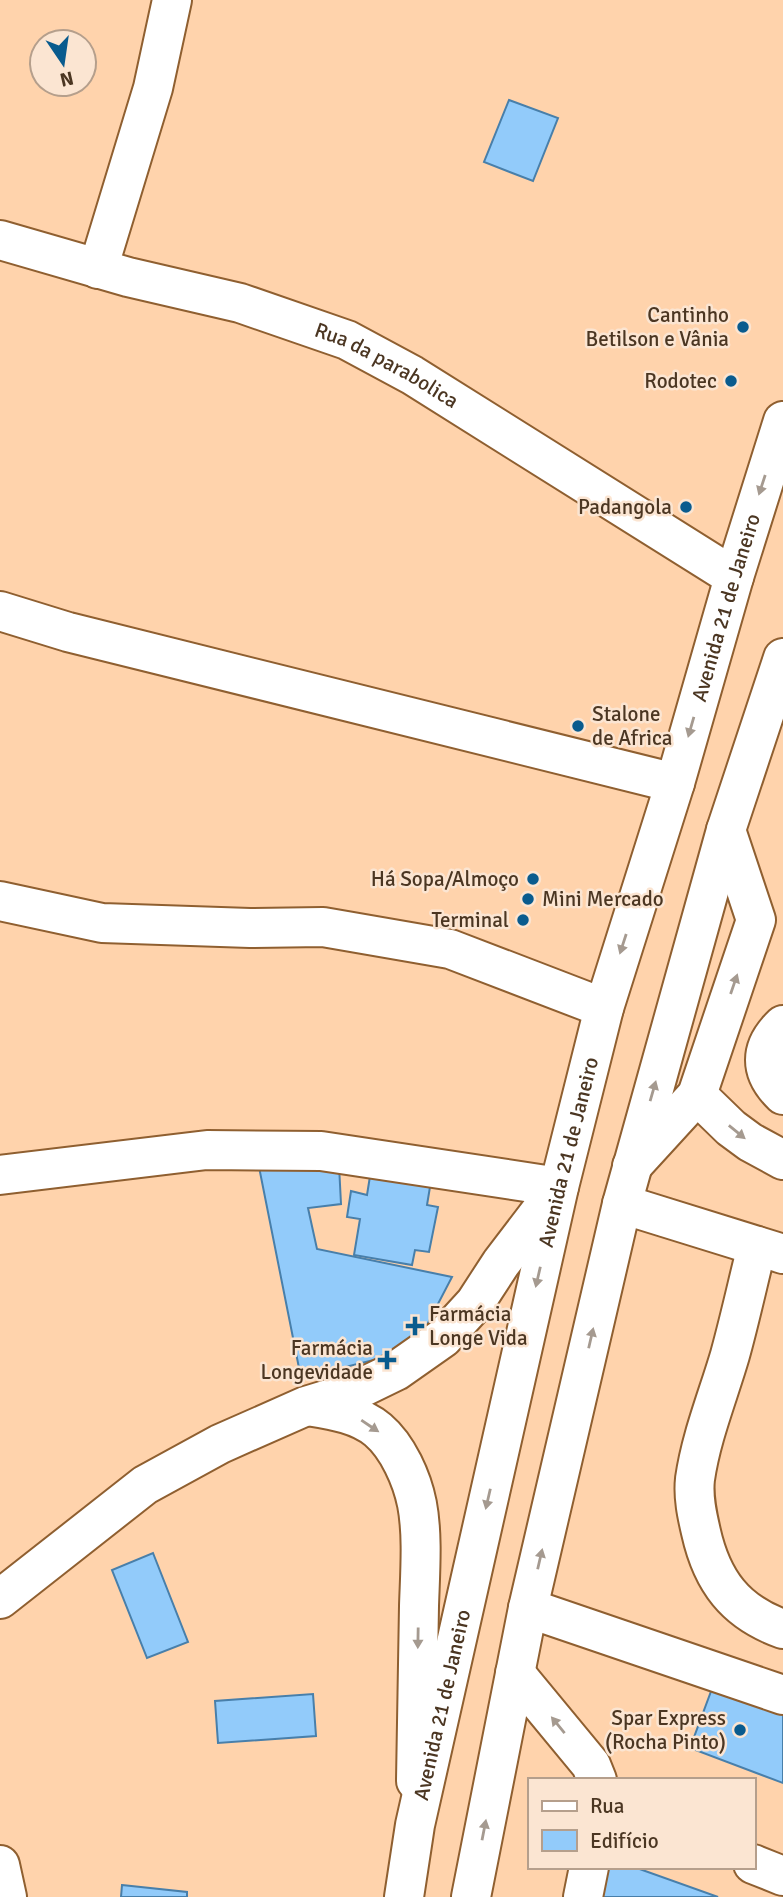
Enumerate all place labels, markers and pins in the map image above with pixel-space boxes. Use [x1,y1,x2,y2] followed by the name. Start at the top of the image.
[585,302,729,352] place label: Cantinho Betilson e Vânia
[735,319,751,335] marker: Cantinho Betilson e Vânia
[644,368,717,394] place label: Rodotec
[723,373,739,389] marker: Rodotec
[578,494,672,520] place label: Padangola
[678,499,694,515] marker: Padangola
[592,701,673,751] place label: Stalone de Africa
[570,718,586,734] marker: Stalone de Africa
[371,866,519,892] place label: Há Sopa/Almoço
[525,871,541,887] marker: Há Sopa/Almoço
[542,886,664,912] place label: Mini Mercado
[520,891,536,907] marker: Mini Mercado
[431,907,509,933] place label: Terminal
[515,912,531,928] marker: Terminal
[429,1301,528,1351] place label: Farmácia Longe Vida
[407,1318,423,1334] marker: Farmácia Longe Vida
[261,1335,373,1385] place label: Farmácia Longevidade
[379,1352,395,1368] marker: Farmácia Longevidade
[605,1705,726,1755] place label: Spar Express (Rocha Pinto)
[732,1722,748,1738] marker: Spar Express (Rocha Pinto)

